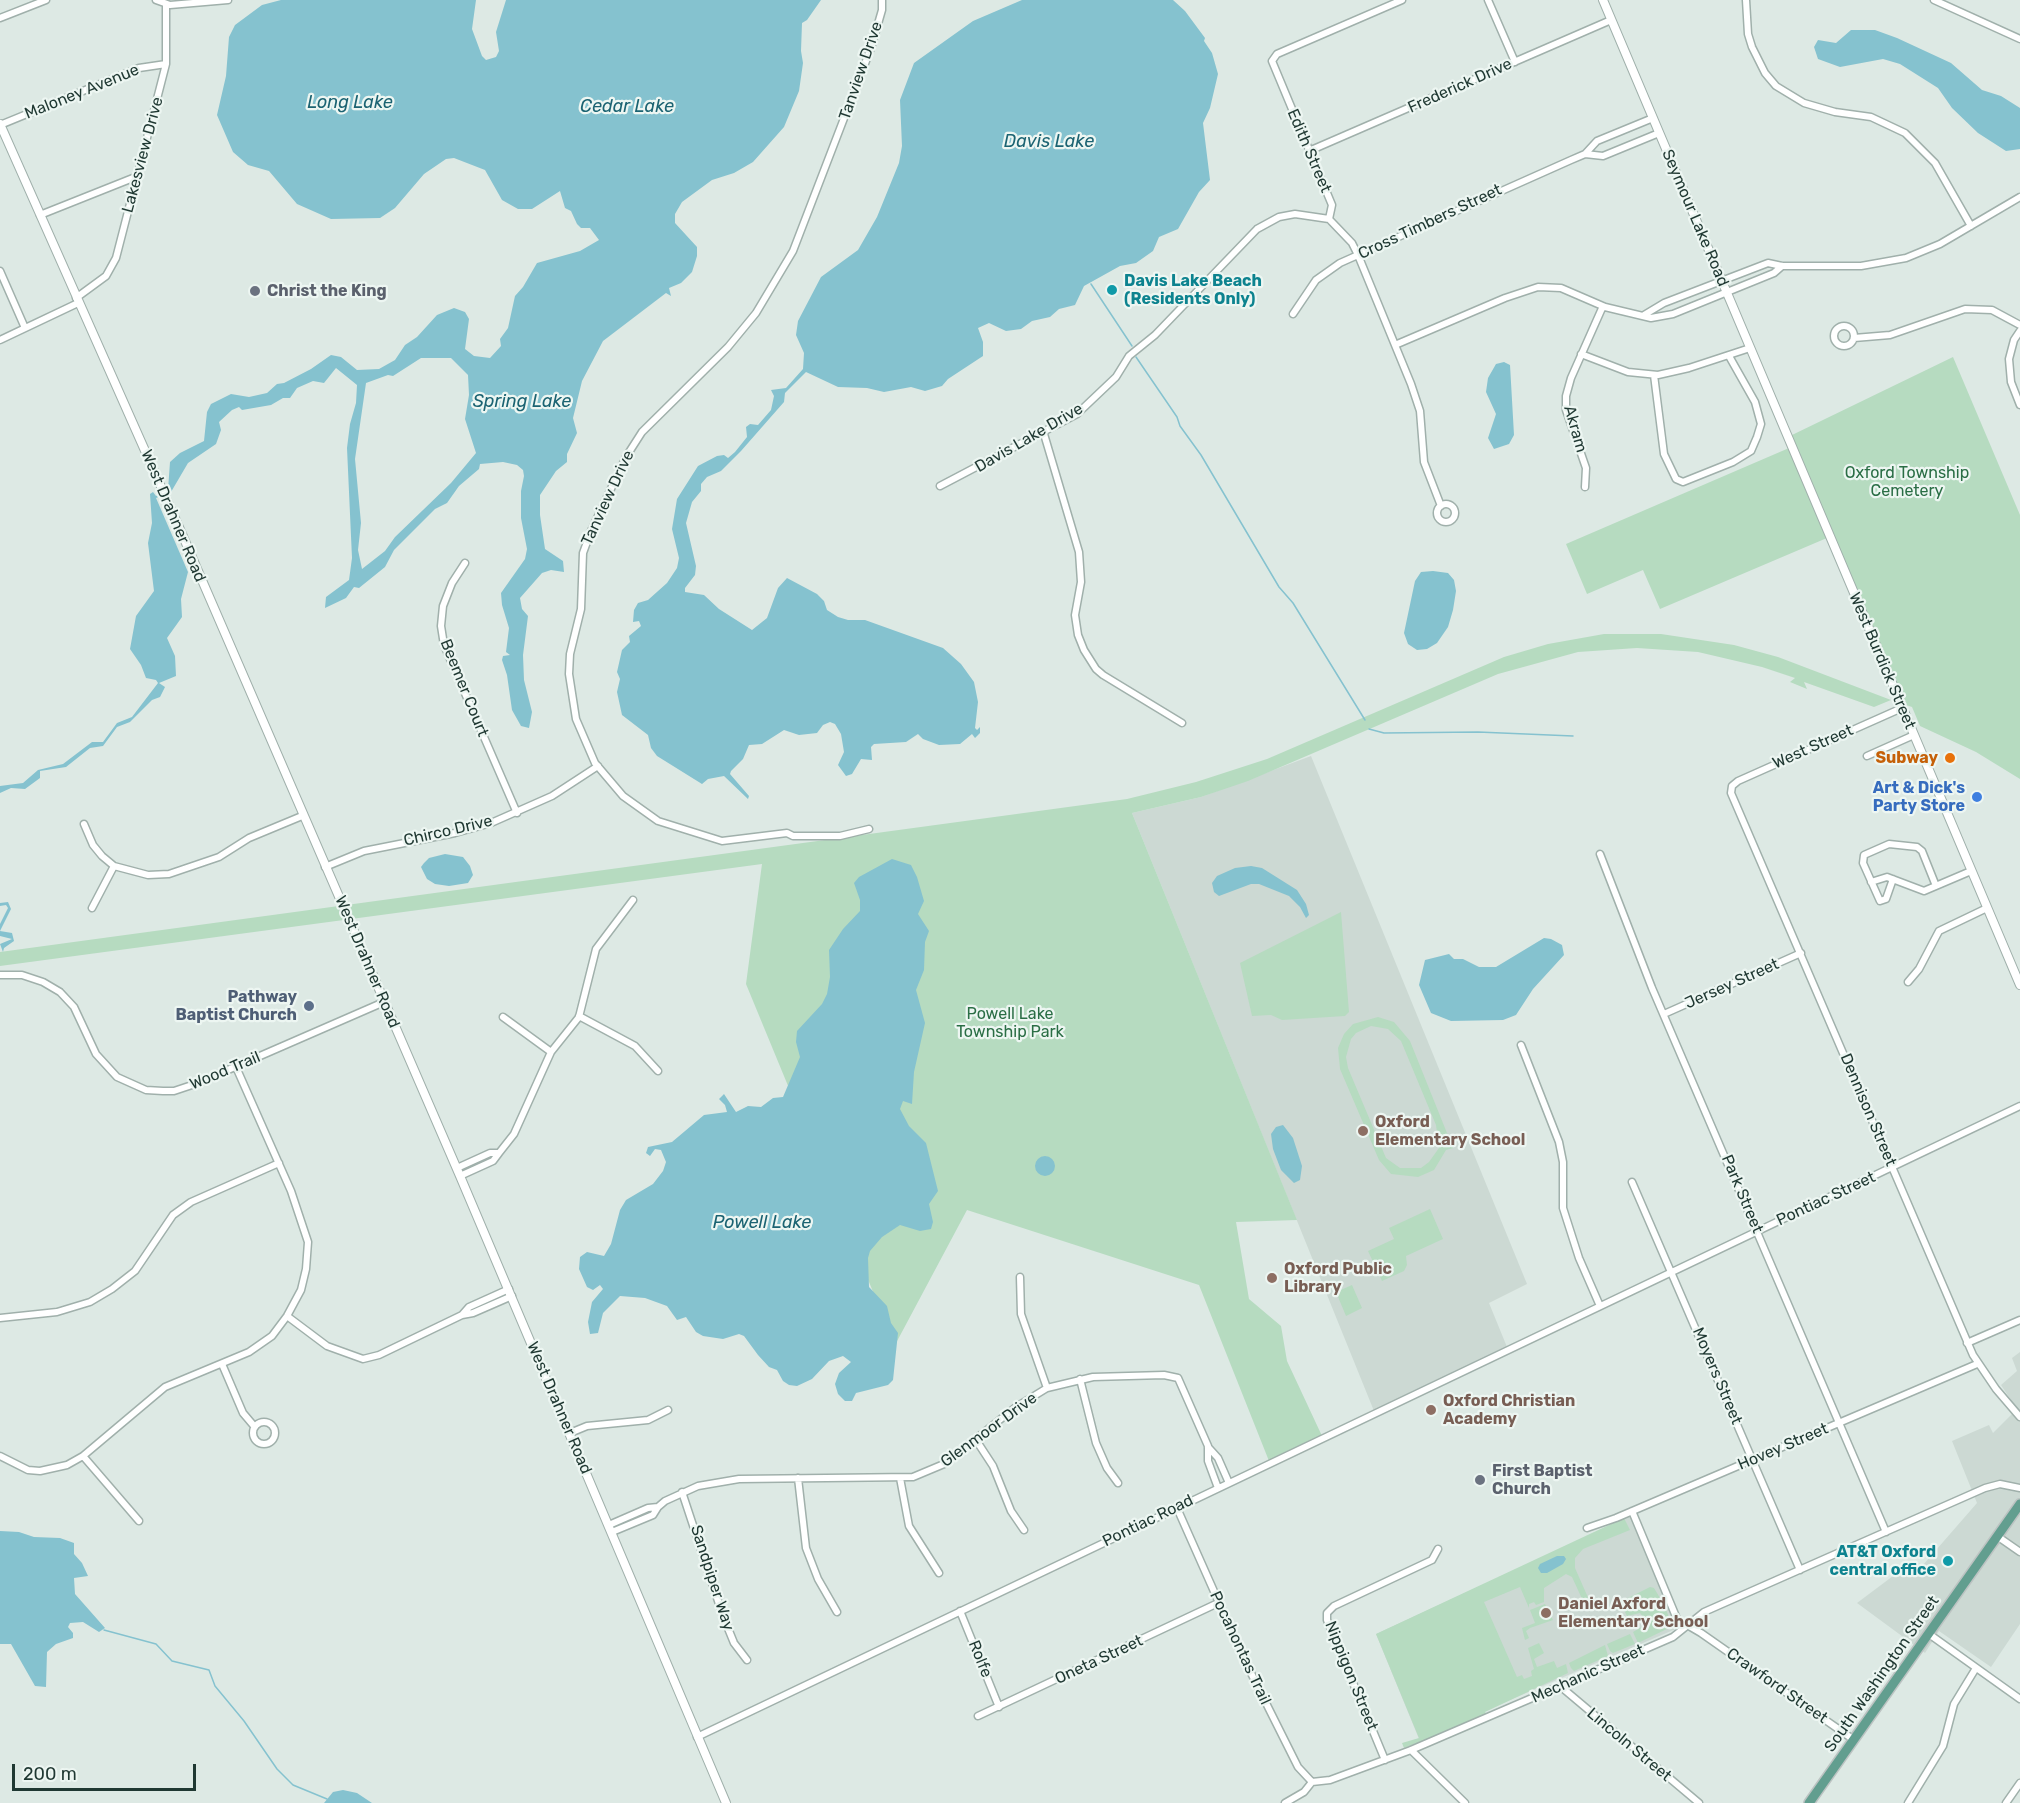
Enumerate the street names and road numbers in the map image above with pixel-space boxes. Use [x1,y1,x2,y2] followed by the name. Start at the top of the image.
[835,19,887,123] street label: Tanview Drive
[1405,54,1515,118] street label: Frederick Drive
[22,60,142,124] street label: Maloney Avenue
[118,95,168,215] street label: Lakesview Drive
[1283,106,1335,196] street label: Edith Street
[1657,147,1733,289] street label: Seymour Lake Road
[1355,180,1505,264] street label: Cross Timbers Street
[972,399,1086,477] street label: Davis Lake Drive
[1559,403,1591,455] street label: Akram
[136,447,210,585] street label: West Drahner Road
[578,447,638,549] street label: Tanview Drive
[1845,590,1919,732] street label: West Burdick Street
[436,636,492,740] street label: Beemer Court
[1770,721,1856,773] street label: West Street
[402,811,494,851] street label: Chirco Drive
[330,893,404,1031] street label: West Drahner Road
[1682,955,1782,1013] street label: Jersey Street
[187,1048,263,1094] street label: Wood Trail
[1836,1051,1900,1169] street label: Dennison Street
[1717,1152,1767,1236] street label: Park Street
[1774,1168,1878,1230] street label: Pontiac Street
[1688,1325,1746,1427] street label: Moyers Street
[522,1339,596,1477] street label: West Drahner Road
[937,1389,1041,1471] street label: Glenmoor Drive
[1735,1419,1831,1475] street label: Hovey Street
[1100,1491,1196,1551] street label: Pontiac Road
[686,1523,738,1633] street label: Sandpiper Way
[1205,1588,1275,1708] street label: Pocahontas Trail
[1821,1592,1943,1756] street label: South Washington Street
[1320,1618,1382,1734] street label: Nippigon Street
[1052,1631,1146,1689] street label: Oneta Street
[964,1638,996,1680] street label: Rolfe
[1529,1640,1647,1708] street label: Mechanic Street
[1723,1644,1831,1728] street label: Crawford Street
[1583,1704,1675,1786] street label: Lincoln Street

